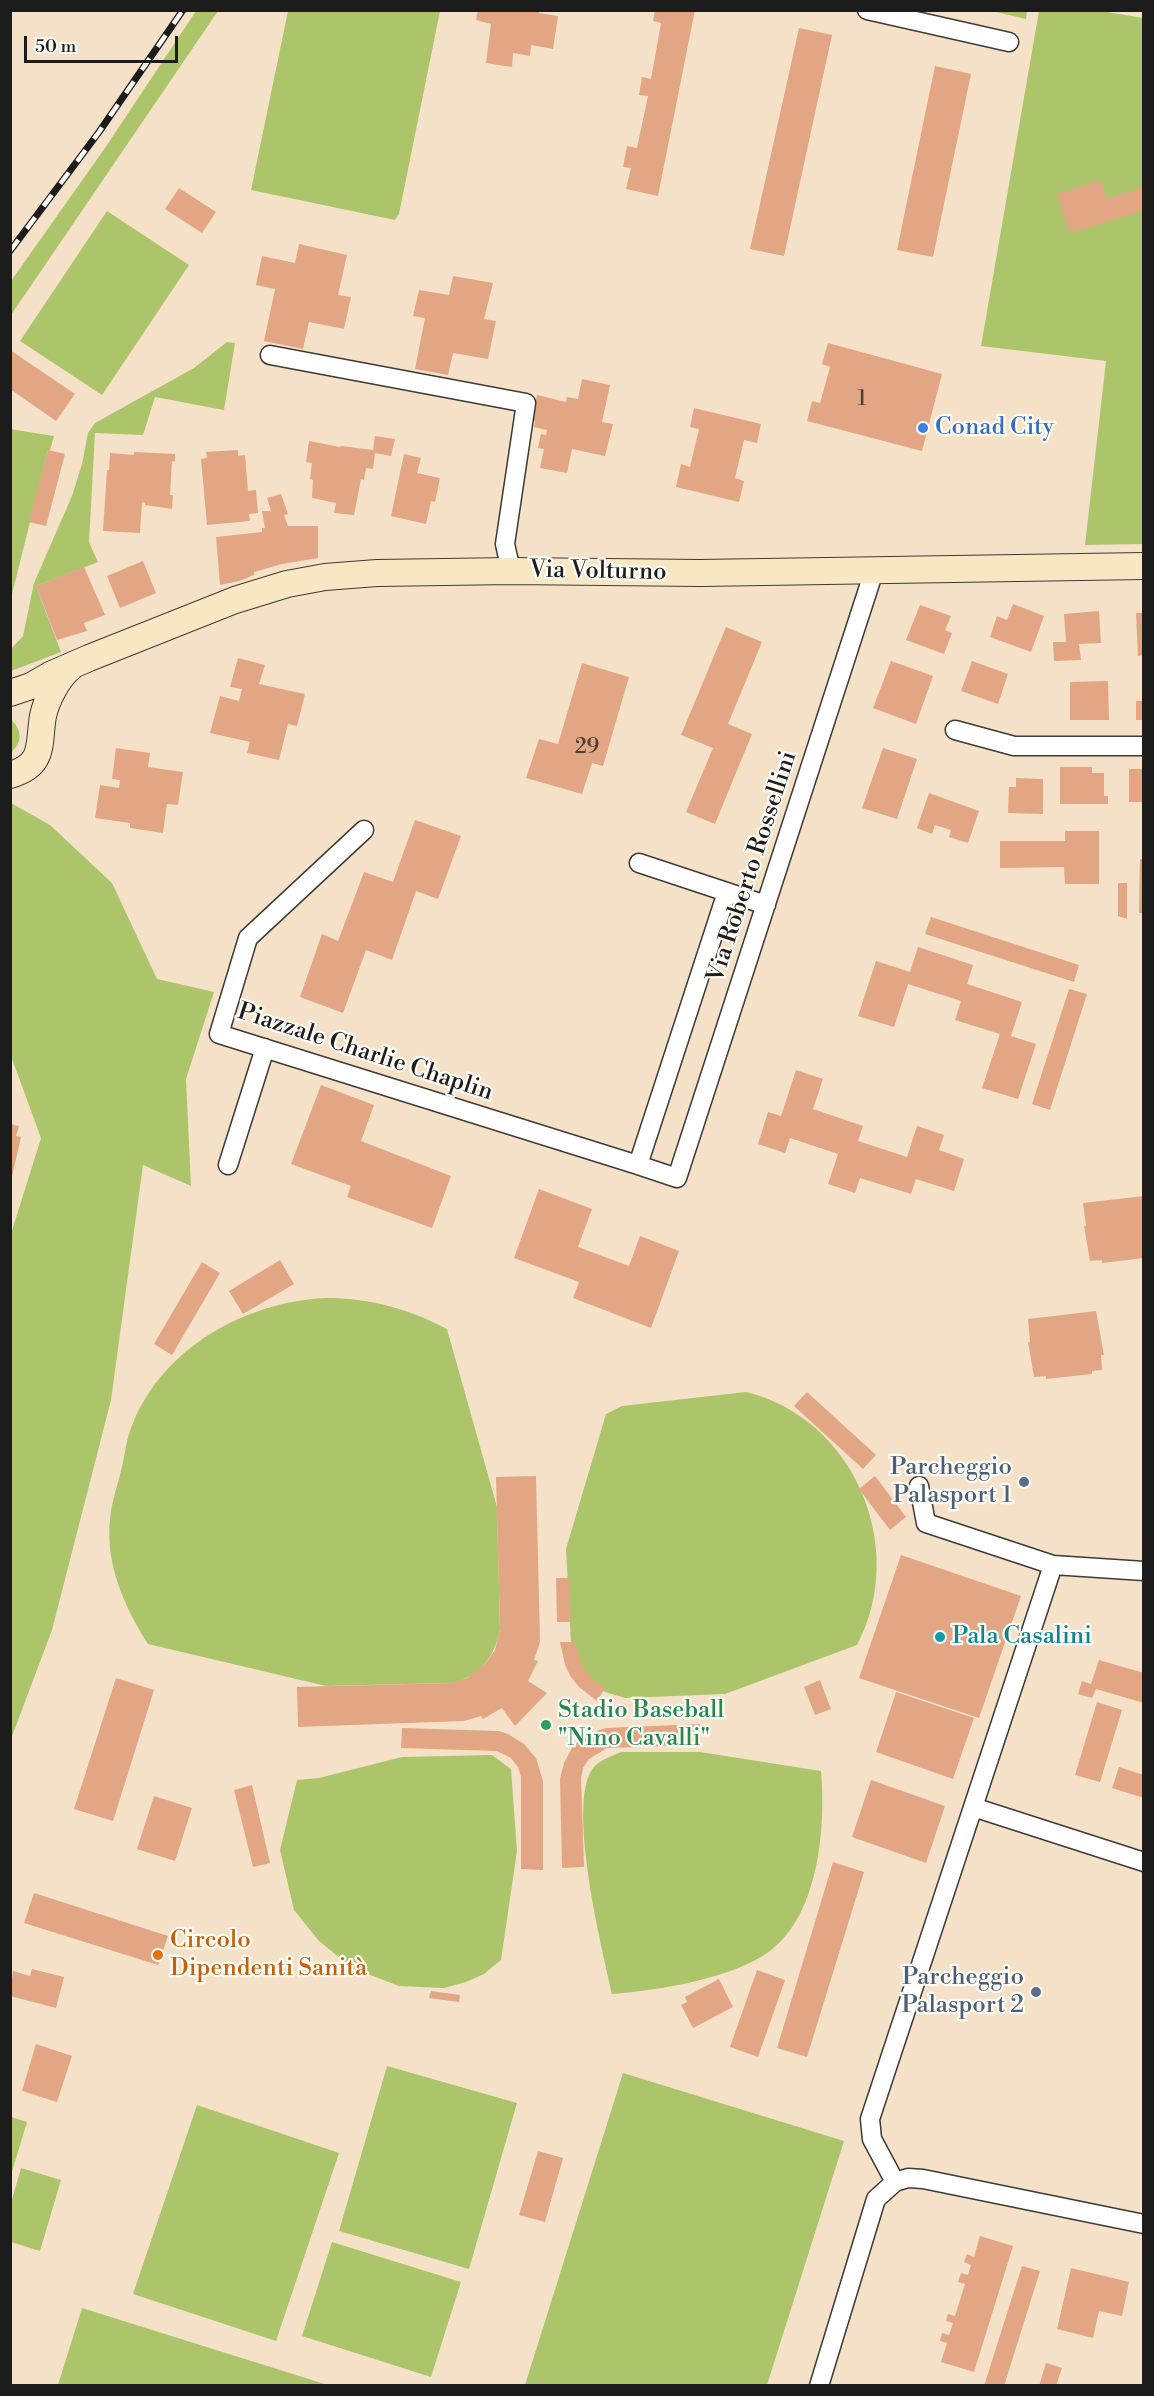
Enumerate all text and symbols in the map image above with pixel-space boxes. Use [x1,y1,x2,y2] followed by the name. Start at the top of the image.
[27,24,182,62] scale bar
[35,35,76,58] text: 50 m
[857,387,867,413] house number: 1
[935,414,1054,442] place label: Conad City
[916,421,930,435] marker: Conad City
[529,556,667,588] street label: Via Volturno
[575,735,599,761] house number: 29
[702,748,804,986] street label: Via Roberto Rossellini
[234,998,496,1108] street label: Piazzale Charlie Chaplin
[890,1454,1012,1510] place label: Parcheggio Palasport 1
[1017,1475,1031,1489] marker: Parcheggio Palasport 1
[952,1623,1092,1651] place label: Pala Casalini
[933,1630,947,1644] marker: Pala Casalini
[558,1697,724,1753] place label: Stadio Baseball "Nino Cavalli"
[539,1718,553,1732] marker: Stadio Baseball "Nino Cavalli"
[170,1927,367,1983] place label: Circolo Dipendenti Sanità
[151,1948,165,1962] marker: Circolo Dipendenti Sanità
[901,1964,1024,2020] place label: Parcheggio Palasport 2
[1029,1985,1043,1999] marker: Parcheggio Palasport 2

